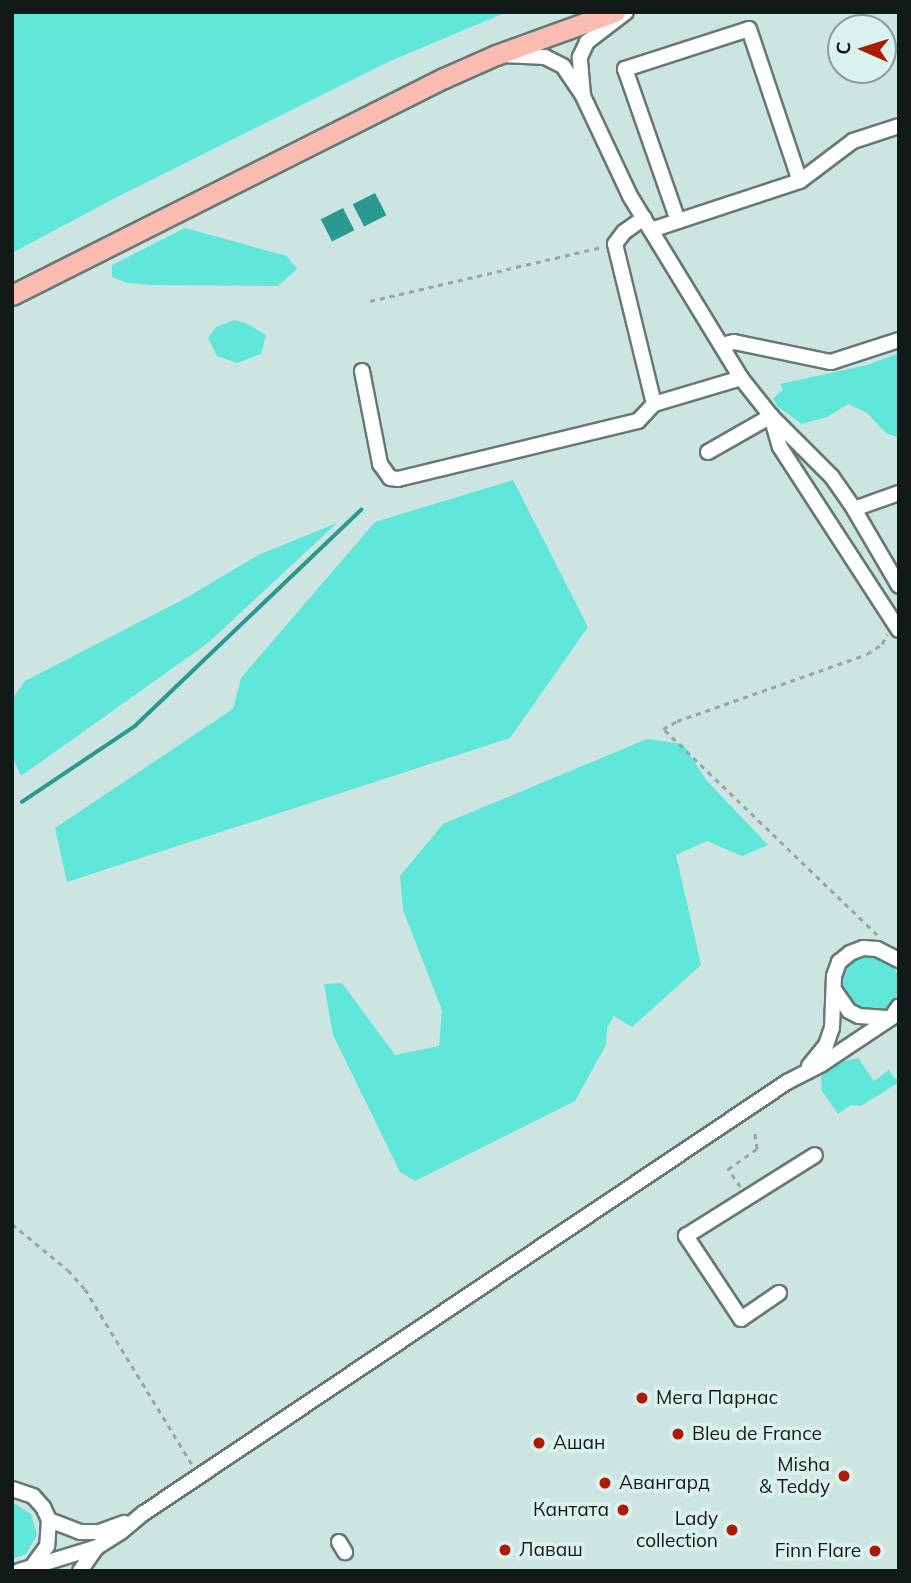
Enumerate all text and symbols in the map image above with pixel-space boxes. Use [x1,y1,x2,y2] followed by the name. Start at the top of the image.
[827,14,897,84] north arrow
[831,41,855,55] text: С
[656,1387,778,1409] place label: Мега Парнас
[634,1390,650,1406] marker: Мега Парнас
[692,1423,822,1445] place label: Bleu de France
[670,1426,686,1442] marker: Bleu de France
[553,1432,605,1454] place label: Ашан
[531,1435,547,1451] marker: Ашан
[759,1454,830,1498] place label: Misha & Teddy
[836,1468,852,1484] marker: Misha & Teddy
[619,1472,710,1494] place label: Авангард
[597,1475,613,1491] marker: Авангард
[533,1499,609,1521] place label: Кантата
[615,1502,631,1518] marker: Кантата
[636,1508,718,1552] place label: Lady collection
[724,1522,740,1538] marker: Lady collection
[519,1539,583,1561] place label: Лаваш
[775,1540,861,1562] place label: Finn Flare
[497,1542,513,1558] marker: Лаваш
[867,1543,883,1559] marker: Finn Flare

